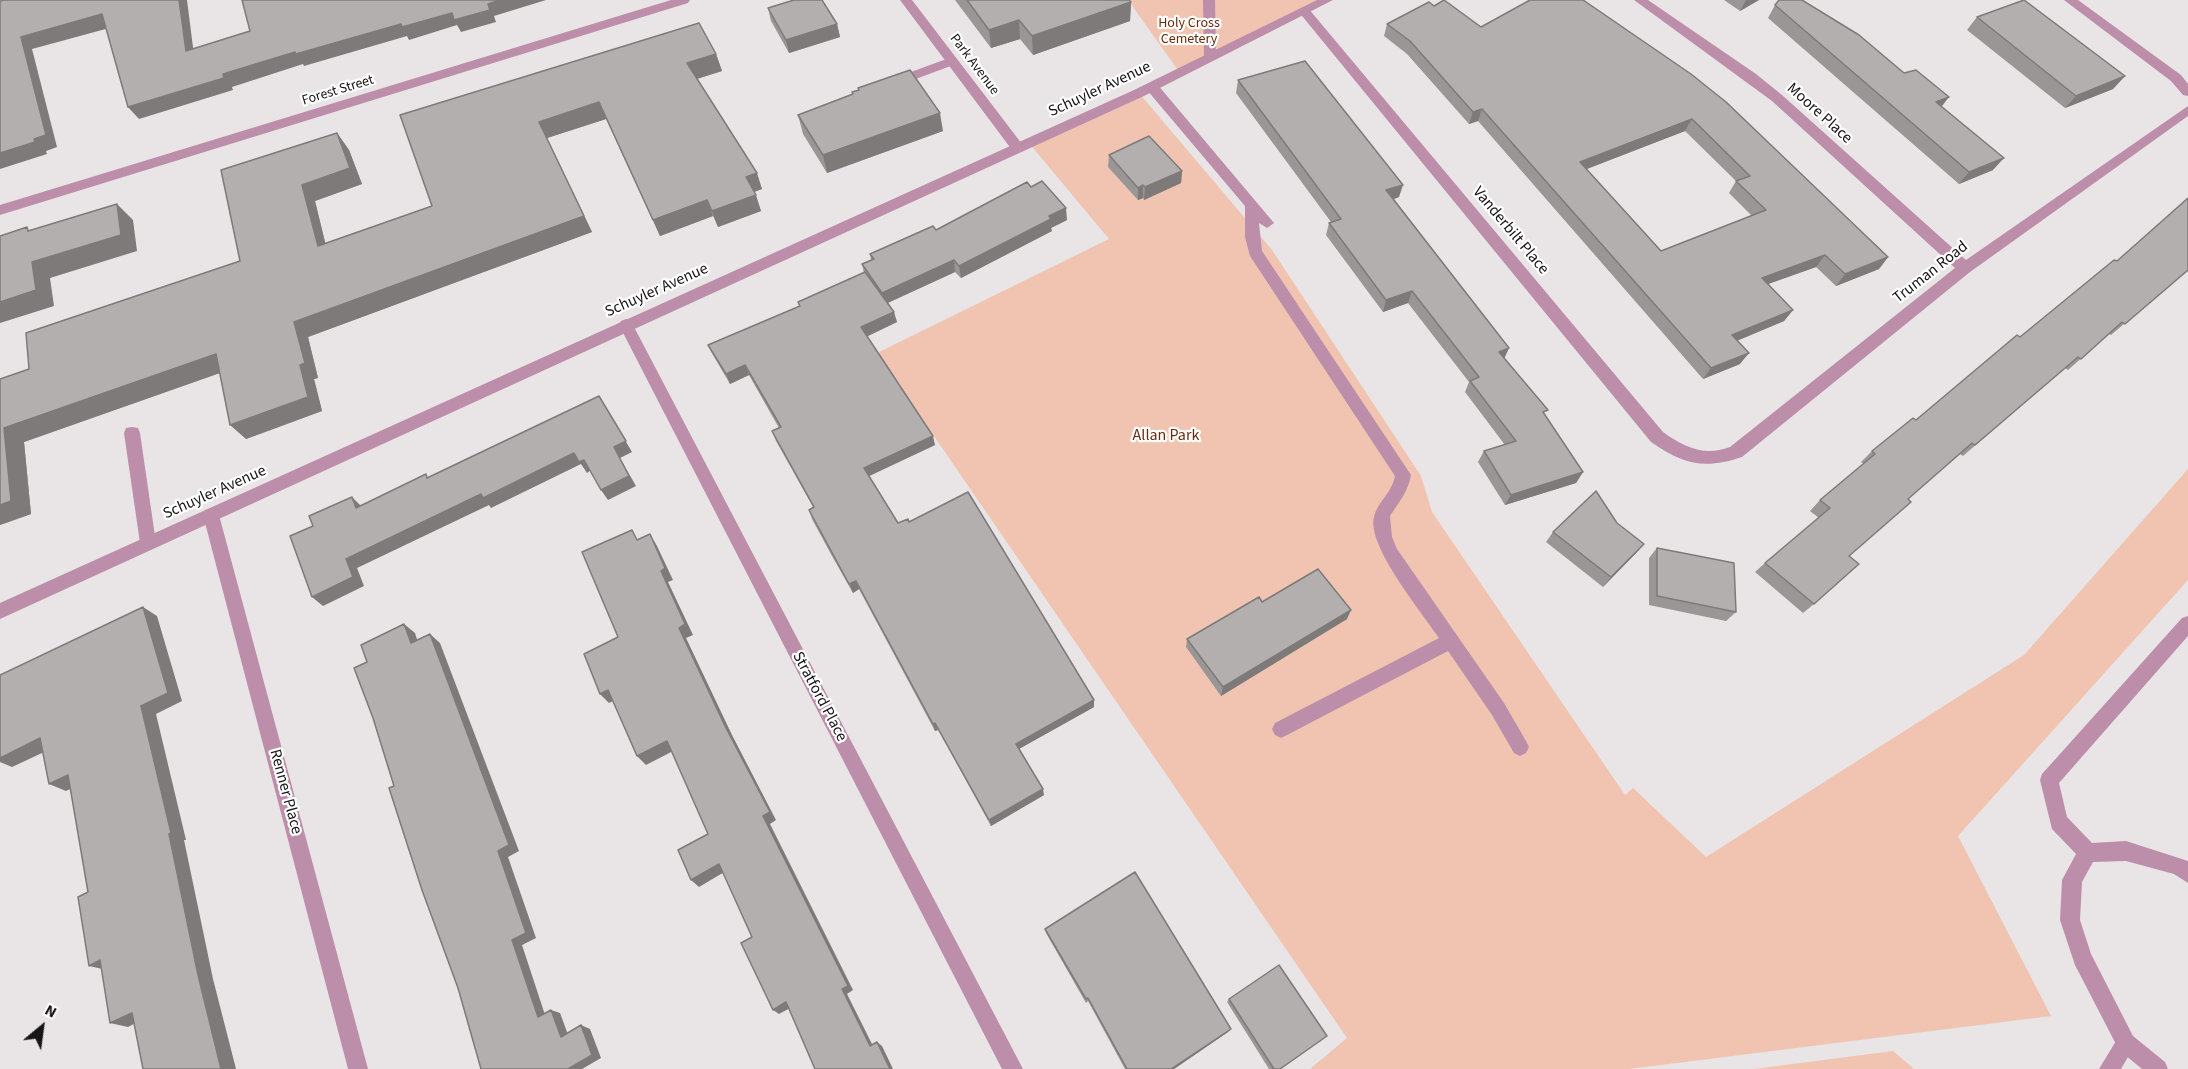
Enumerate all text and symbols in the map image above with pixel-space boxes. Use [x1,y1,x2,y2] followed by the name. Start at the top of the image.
[1158,16,1220,48] park label: Holy Cross Cemetery
[946,31,1002,99] street label: Park Avenue
[1046,58,1154,122] street label: Schuyler Avenue
[300,72,376,110] street label: Forest Street
[1782,80,1856,148] street label: Moore Place
[1468,183,1552,279] street label: Vanderbilt Place
[1890,238,1972,308] street label: Truman Road
[602,260,712,322] street label: Schuyler Avenue
[1133,426,1199,446] park label: Allan Park
[160,462,270,524] street label: Schuyler Avenue
[787,649,851,745] street label: Stratford Place
[264,747,306,837] street label: Renner Place
[12,997,72,1057] north arrow
[41,999,61,1023] text: N

